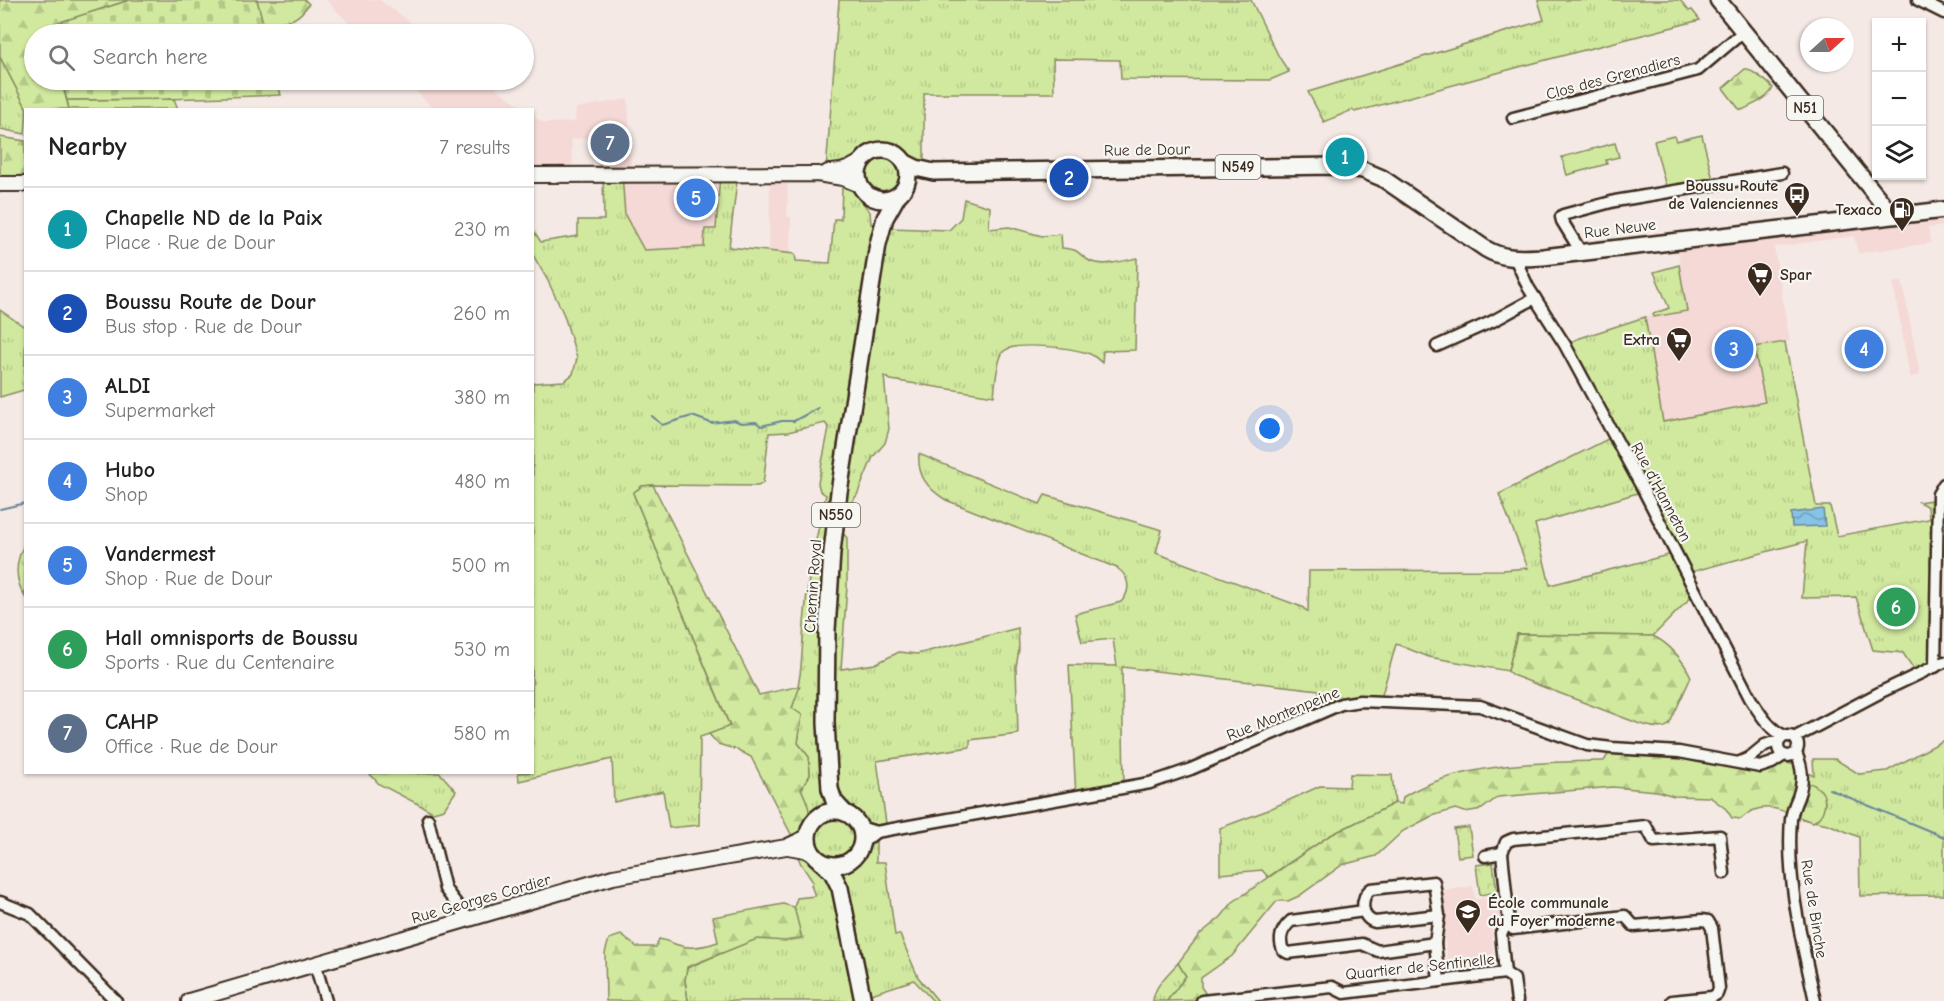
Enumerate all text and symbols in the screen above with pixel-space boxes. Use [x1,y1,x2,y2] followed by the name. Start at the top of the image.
[1800,18,1854,72] north arrow
[1872,18,1926,180] map controls
[1872,18,1926,72] button: +
[24,24,534,90] search box
[45,41,78,74] icon: search
[93,44,208,70] text: Search here
[1544,50,1682,104] street label: Clos des Grenadiers
[1872,72,1926,126] button: −
[1787,96,1823,120] road number: N51
[590,120,630,166] pin: 7
[1872,126,1926,180] button: layers
[48,132,127,162] text: Nearby
[1326,134,1364,180] pin: 1
[439,136,510,159] text: 7 results
[1104,140,1191,160] street label: Rue de Dour
[1216,155,1260,179] road number: N549
[1050,156,1088,201] pin: 2
[676,176,716,220] pin: 5
[1668,177,1778,213] place label: Boussu Route de Valenciennes
[1782,180,1812,218] bus stop icon: Boussu Route de Valenciennes
[1887,195,1917,233] fuel station icon: Texaco
[1836,201,1882,219] place label: Texaco
[105,205,322,231] text: Chapelle ND de la Paix
[1583,216,1657,242] street label: Rue Neuve
[64,218,71,241] text: 1
[454,218,510,241] text: 230 m
[105,231,275,254] text: Place · Rue de Dour
[1745,260,1775,298] supermarket icon: Spar
[1780,266,1812,284] place label: Spar
[105,289,316,315] text: Boussu Route de Dour
[63,302,72,325] text: 2
[453,302,510,325] text: 260 m
[105,315,302,338] text: Bus stop · Rue de Dour
[1664,325,1694,363] supermarket icon: Extra
[1714,326,1754,372] pin: 3
[1844,326,1884,372] pin: 4
[1623,331,1660,349] place label: Extra
[105,373,151,399] text: ALDI
[63,386,72,409] text: 3
[454,386,510,409] text: 380 m
[105,399,215,422] text: Supermarket
[1255,414,1284,443] your location
[1627,439,1695,545] street label: Rue d'Hanneton
[105,457,155,483] text: Hubo
[63,470,72,493] text: 4
[455,470,510,493] text: 480 m
[105,483,148,506] text: Shop
[812,503,860,527] road number: N550
[801,539,825,633] street label: Chemin Royal
[105,541,215,567] text: Vandermest
[62,554,73,577] text: 5
[452,554,510,577] text: 500 m
[105,567,272,590] text: Shop · Rue de Dour
[1876,584,1916,630] pin: 6
[105,625,358,651] text: Hall omnisports de Boussu
[62,638,73,661] text: 6
[454,638,510,661] text: 530 m
[105,651,334,674] text: Sports · Rue du Centenaire
[1224,683,1342,745] street label: Rue Montenpeine
[105,709,158,735] text: CAHP
[63,722,72,745] text: 7
[453,722,510,745] text: 580 m
[105,735,278,758] text: Office · Rue de Dour
[1797,858,1831,960] street label: Rue de Binche
[409,870,553,928] street label: Rue Georges Cordier
[1488,893,1615,930] place label: École communale du Foyer moderne
[1453,897,1483,935] school or university icon: École communale du Foyer moderne
[1345,950,1495,984] street label: Quartier de Sentinelle

